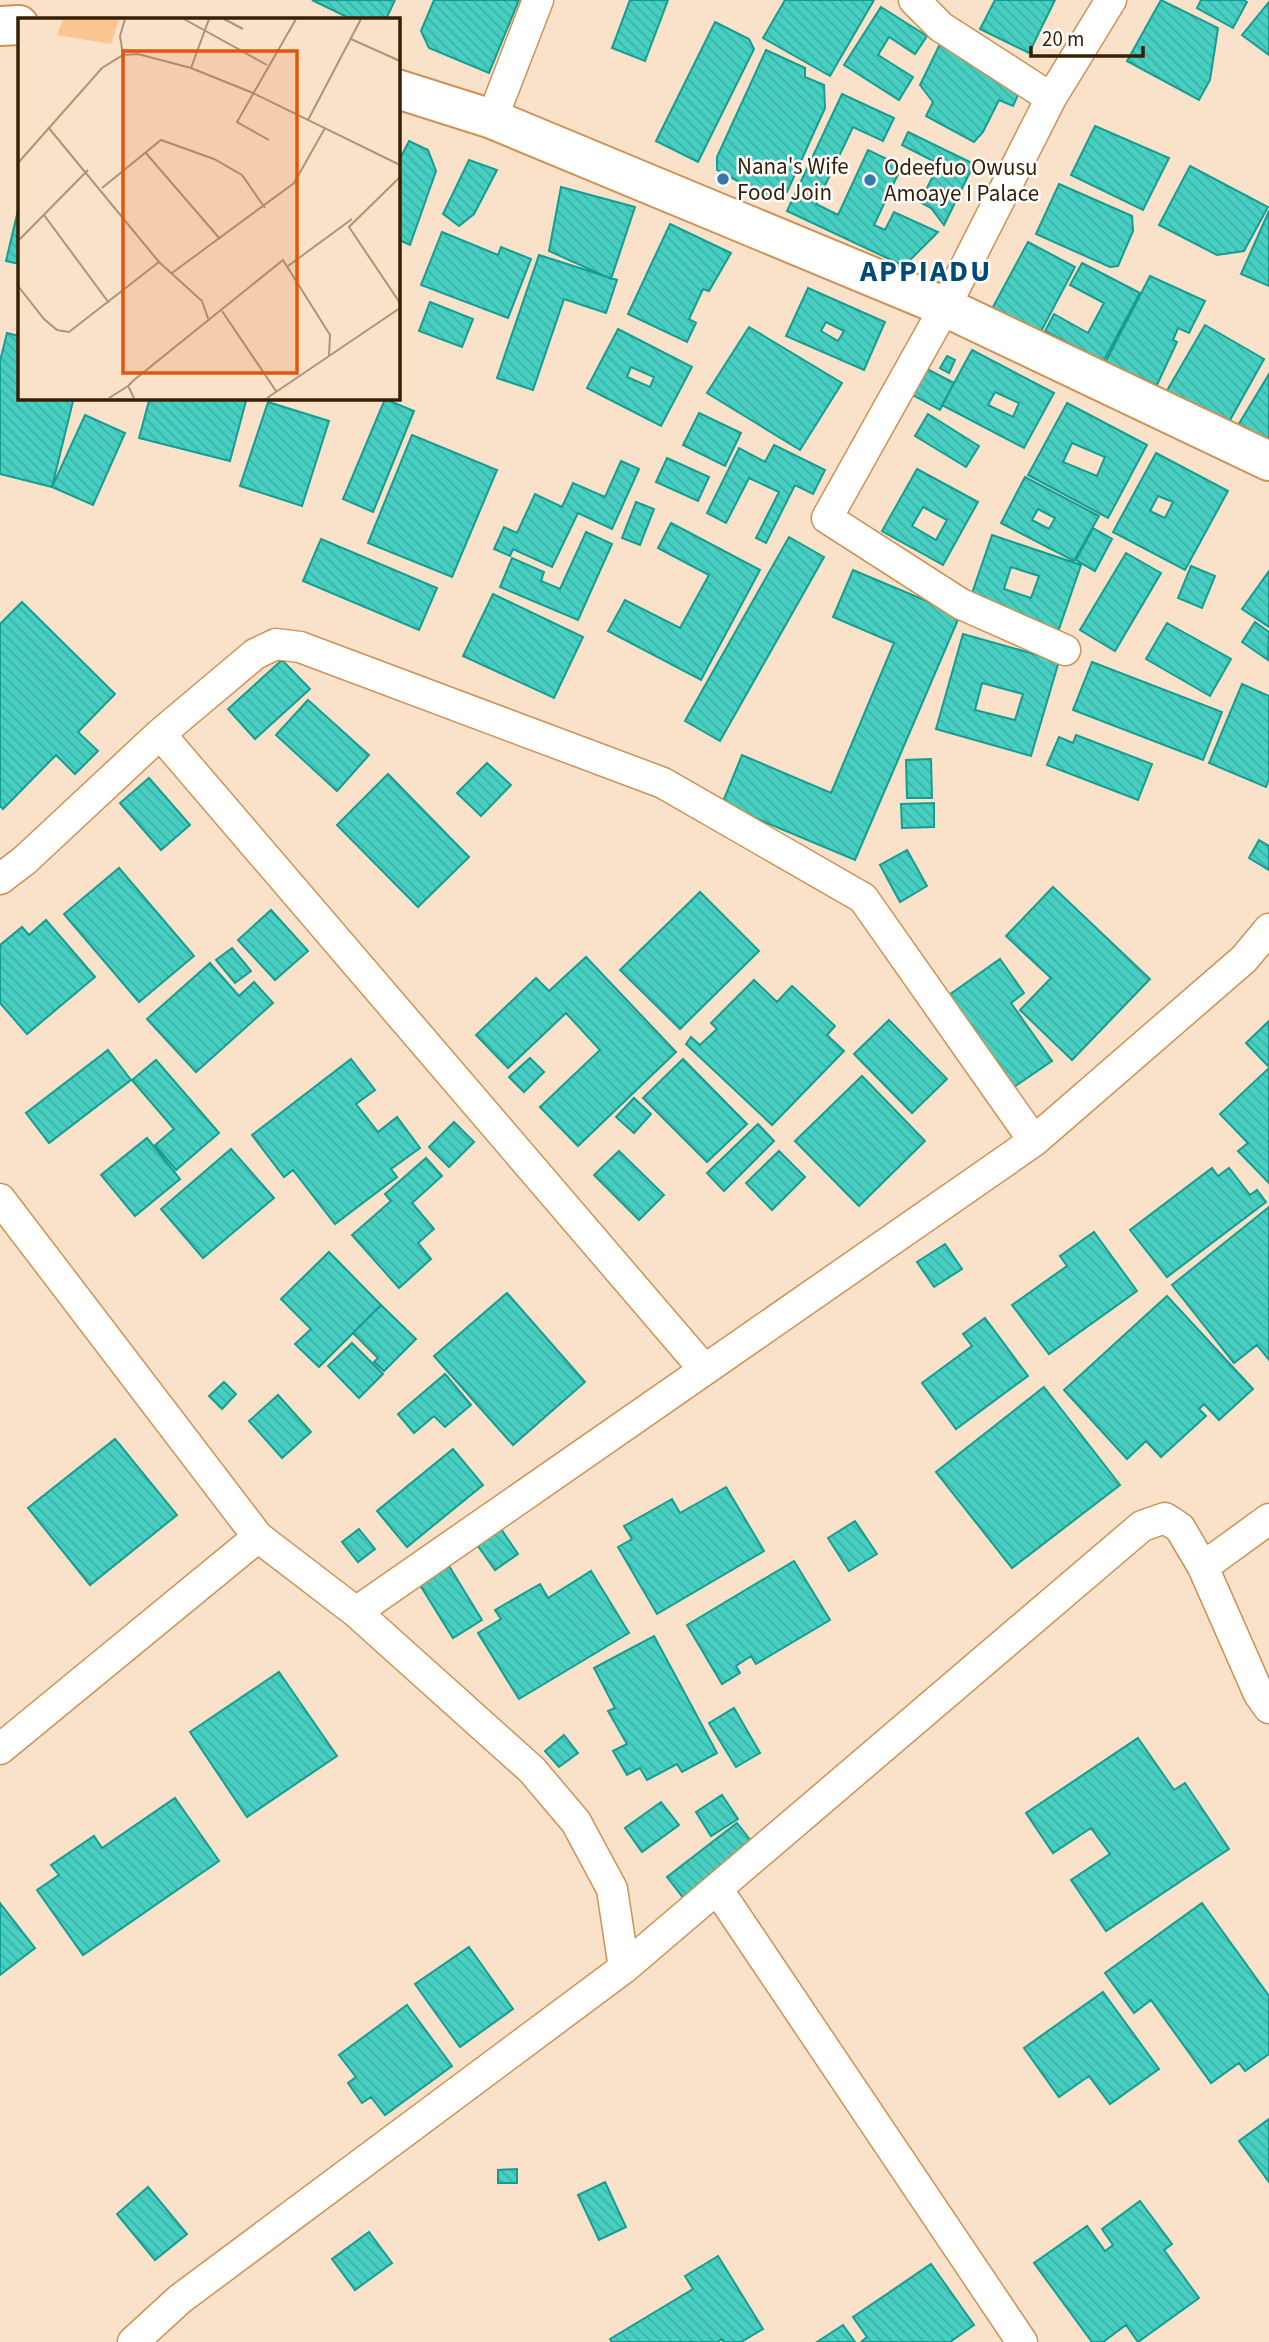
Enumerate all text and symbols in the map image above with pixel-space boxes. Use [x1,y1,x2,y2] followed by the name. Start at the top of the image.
[1031,14,1143,58] scale bar
[18,18,399,399] inset map
[1042,24,1084,54] text: 20 m
[737,150,849,209] place label: Nana's Wife Food Join
[884,151,1039,210] place label: Odeefuo Owusu Amoaye I Palace
[715,171,731,187] marker: Nana's Wife Food Join
[862,172,878,188] marker: Odeefuo Owusu Amoaye I Palace
[859,250,992,293] district label: APPIADU

